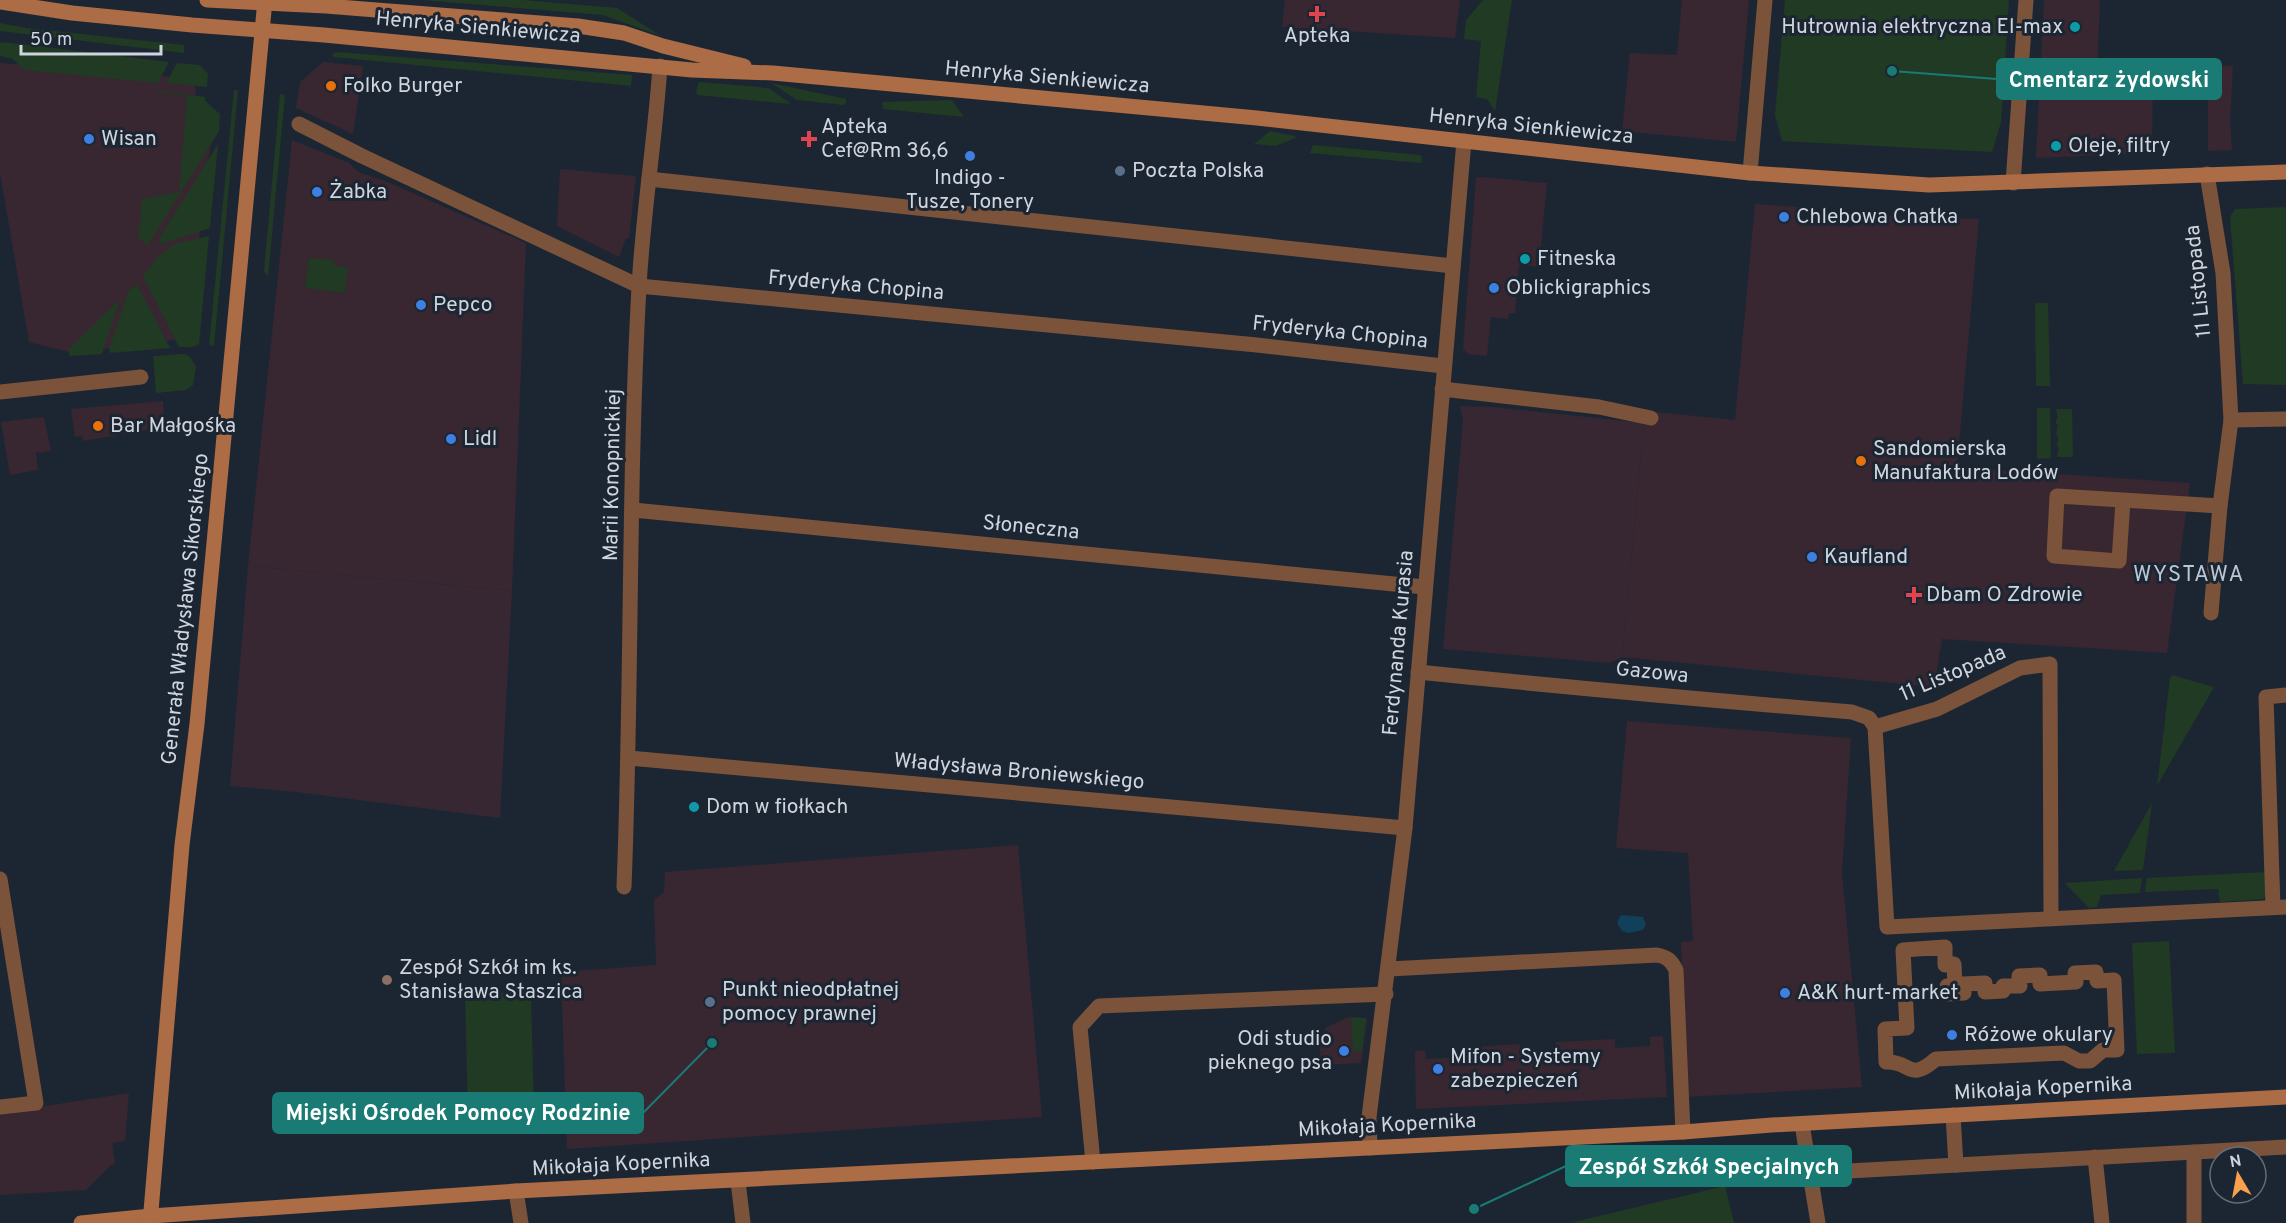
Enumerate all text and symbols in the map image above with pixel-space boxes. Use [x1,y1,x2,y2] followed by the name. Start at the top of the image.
[374,6,582,50] street label: Henryka Sienkiewicza
[1310,7,1324,21] marker: Apteka
[1781,14,2063,41] place label: Hutrownia elektryczna El-max
[21,18,160,56] scale bar
[2068,20,2082,34] marker: Hutrownia elektryczna El-max
[1284,23,1350,50] place label: Apteka
[30,29,72,52] text: 50 m
[943,56,1151,100] street label: Henryka Sienkiewicza
[1997,59,2221,99] callout: Cmentarz żydowski
[2009,68,2209,95] text: Cmentarz żydowski
[343,73,462,100] place label: Folko Burger
[324,79,338,93] marker: Folko Burger
[1427,103,1635,151] street label: Henryka Sienkiewicza
[821,114,949,165] place label: Apteka Cef@Rm 36,6
[101,126,157,153] place label: Wisan
[82,132,96,146] marker: Wisan
[802,132,816,146] marker: Apteka Cef@Rm 36,6
[2068,133,2171,160] place label: Oleje, filtry
[2049,139,2063,153] marker: Oleje, filtry
[963,149,977,163] marker: Indigo - Tusze, Tonery
[1132,158,1264,185] place label: Poczta Polska
[1113,164,1127,178] marker: Poczta Polska
[906,165,1034,216] place label: Indigo - Tusze, Tonery
[329,179,387,206] place label: Żabka
[310,185,324,199] marker: Żabka
[1796,204,1958,231] place label: Chlebowa Chatka
[1777,210,1791,224] marker: Chlebowa Chatka
[2180,223,2218,339] street label: 11 Listopada
[1537,246,1616,273] place label: Fitneska
[1518,252,1532,266] marker: Fitneska
[767,265,945,307] street label: Fryderyka Chopina
[1506,275,1651,302] place label: Oblickigraphics
[1487,281,1501,295] marker: Oblickigraphics
[433,292,492,319] place label: Pepco
[414,298,428,312] marker: Pepco
[1251,310,1429,356] street label: Fryderyka Chopina
[598,389,628,561] street label: Marii Konopnickiej
[110,413,236,440] place label: Bar Małgośka
[91,419,105,433] marker: Bar Małgośka
[463,426,497,453] place label: Lidl
[444,432,458,446] marker: Lidl
[1873,436,2059,487] place label: Sandomierska Manufaktura Lodów
[156,452,216,766] street label: Generała Władysława Sikorskiego
[1854,454,1868,468] marker: Sandomierska Manufaktura Lodów
[981,509,1081,547] street label: Słoneczna
[1824,544,1908,571] place label: Kaufland
[1377,549,1421,737] street label: Ferdynanda Kurasia
[1805,550,1819,564] marker: Kaufland
[2133,562,2245,589] district label: WYSTAWA
[1926,582,2083,609] place label: Dbam O Zdrowie
[1907,588,1921,602] marker: Dbam O Zdrowie
[1896,639,2010,709] street label: 11 Listopada
[1614,656,1690,690] street label: Gazowa
[892,748,1146,796] street label: Władysława Broniewskiego
[706,794,848,821] place label: Dom w fiołkach
[687,800,701,814] marker: Dom w fiołkach
[399,955,583,1006] place label: Zespół Szkół im ks. Stanisława Staszica
[380,973,394,987] marker: Zespół Szkół im ks. Stanisława Staszica
[722,977,899,1028] place label: Punkt nieodpłatnej pomocy prawnej
[1797,980,1958,1007] place label: A&K hurt-market
[1778,986,1792,1000] marker: A&K hurt-market
[703,995,717,1009] marker: Punkt nieodpłatnej pomocy prawnej
[1964,1022,2113,1049] place label: Różowe okulary
[1208,1026,1332,1077] place label: Odi studio pieknego psa
[1945,1028,1959,1042] marker: Różowe okulary
[1337,1044,1351,1058] marker: Odi studio pieknego psa
[1450,1044,1601,1095] place label: Mifon - Systemy zabezpieczeń
[1431,1062,1445,1076] marker: Mifon - Systemy zabezpieczeń
[1953,1071,2133,1107] street label: Mikołaja Kopernika
[273,1093,643,1133] callout: Miejski Ośrodek Pomocy Rodzinie
[285,1101,631,1128] text: Miejski Ośrodek Pomocy Rodzinie
[1297,1108,1477,1144] street label: Mikołaja Kopernika
[2208,1145,2268,1205] north arrow
[1566,1146,1851,1186] callout: Zespół Szkół Specjalnych
[531,1147,711,1183] street label: Mikołaja Kopernika
[2228,1151,2243,1173] text: N
[1578,1155,1840,1182] text: Zespół Szkół Specjalnych

